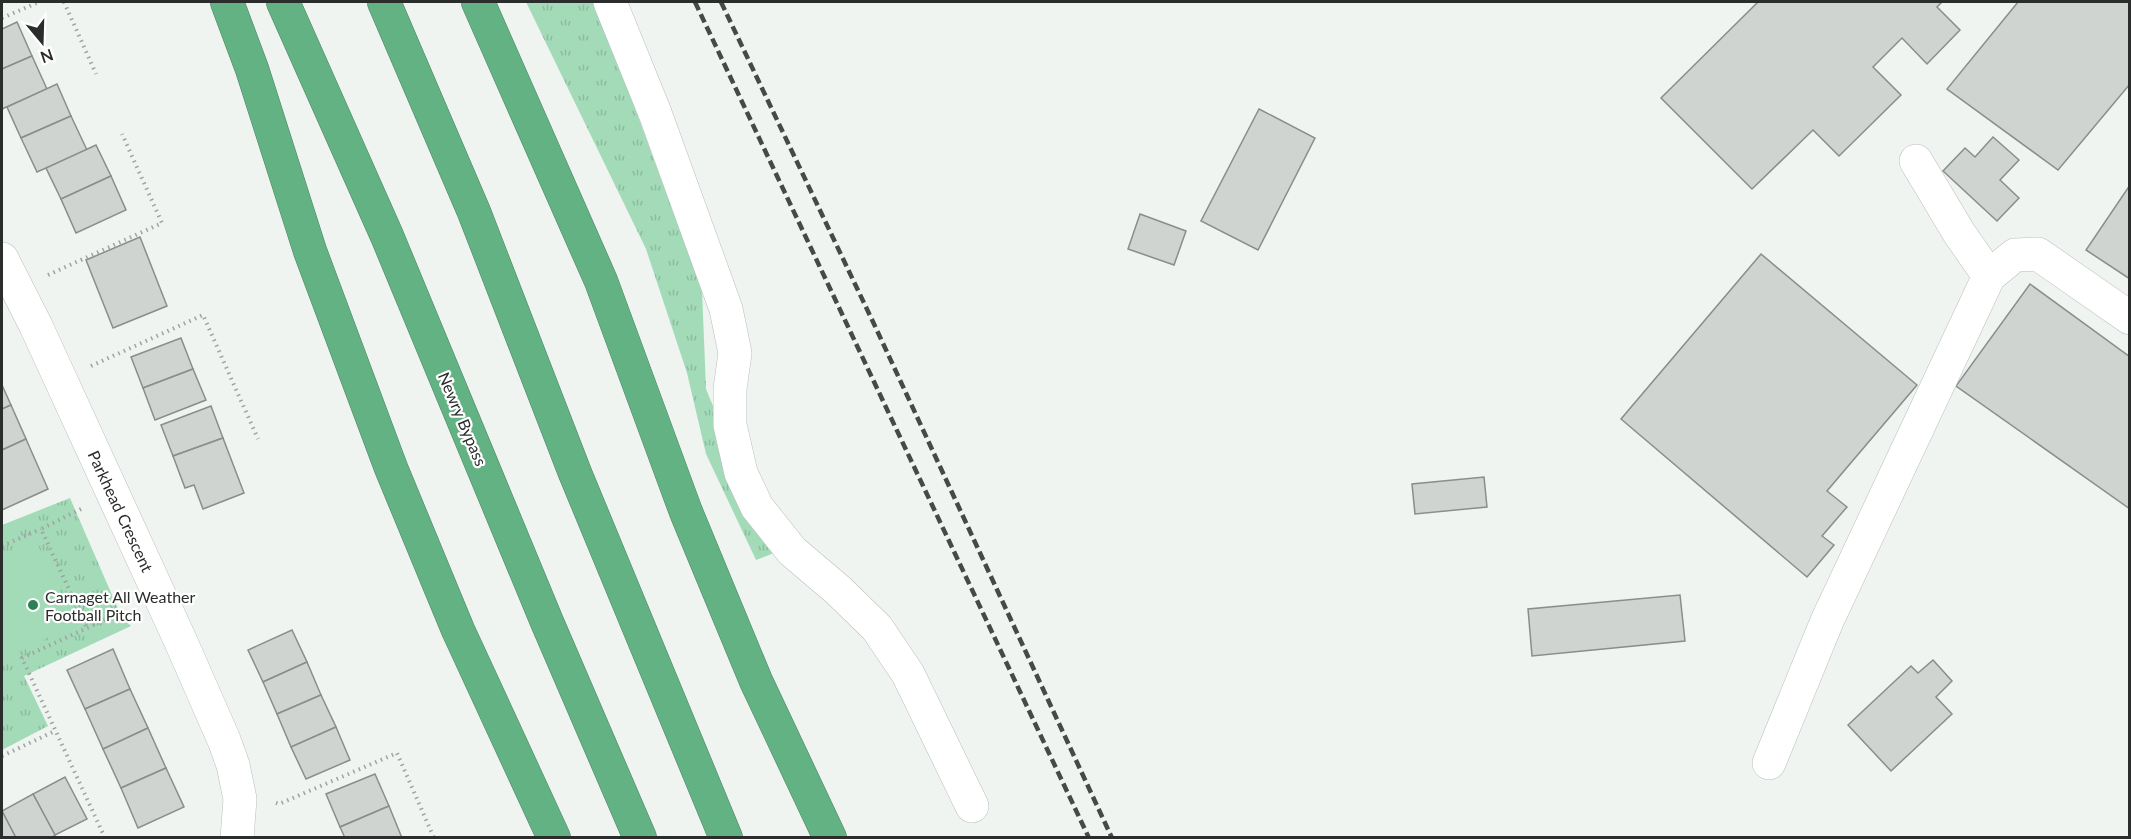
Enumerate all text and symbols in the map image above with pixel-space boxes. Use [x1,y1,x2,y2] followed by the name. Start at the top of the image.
[12,12,72,72] north arrow
[38,46,56,68] text: N
[435,369,491,469] street label: Newry Bypass
[85,447,158,575] street label: Parkhead Crescent
[45,587,196,624] place label: Carnaget All Weather Football Pitch
[26,598,40,612] marker: Carnaget All Weather Football Pitch

